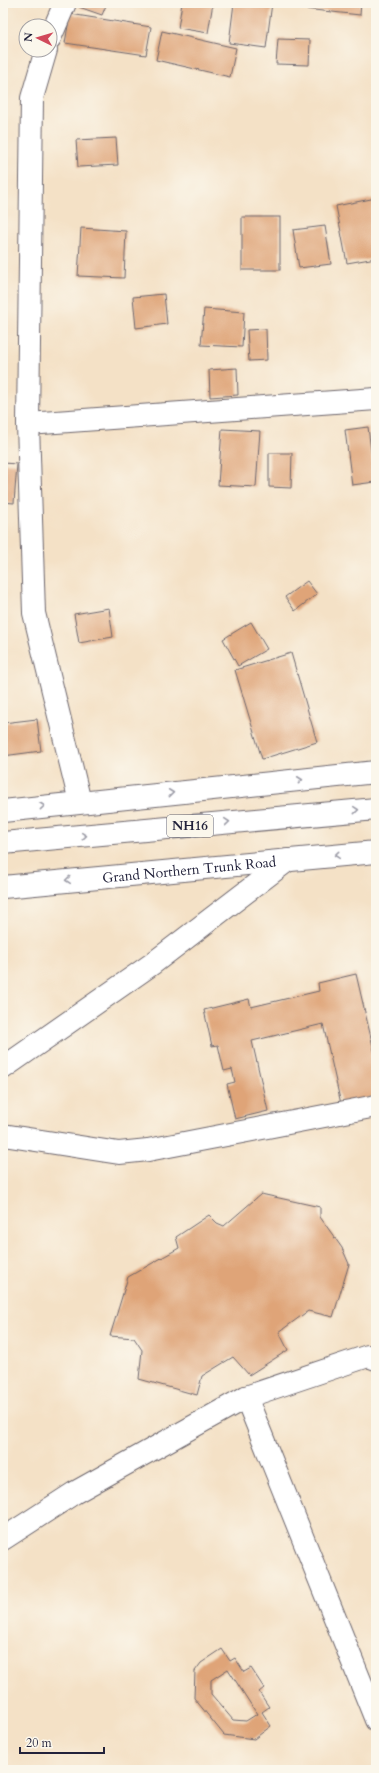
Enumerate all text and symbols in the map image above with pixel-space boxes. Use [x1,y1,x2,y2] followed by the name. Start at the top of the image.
[18,18,58,58] north arrow
[21,31,36,43] text: N
[297,775,303,784] one-way arrow
[168,788,174,797] one-way arrow
[39,802,45,811] one-way arrow
[353,806,360,815] one-way arrow
[167,815,213,837] road number: NH16
[224,818,230,827] one-way arrow
[81,831,87,840] one-way arrow
[334,851,340,860] one-way arrow
[101,852,277,887] street label: Grand Northern Trunk Road
[65,876,71,885] one-way arrow
[20,1729,104,1755] scale bar
[26,1735,53,1751] text: 20 m

